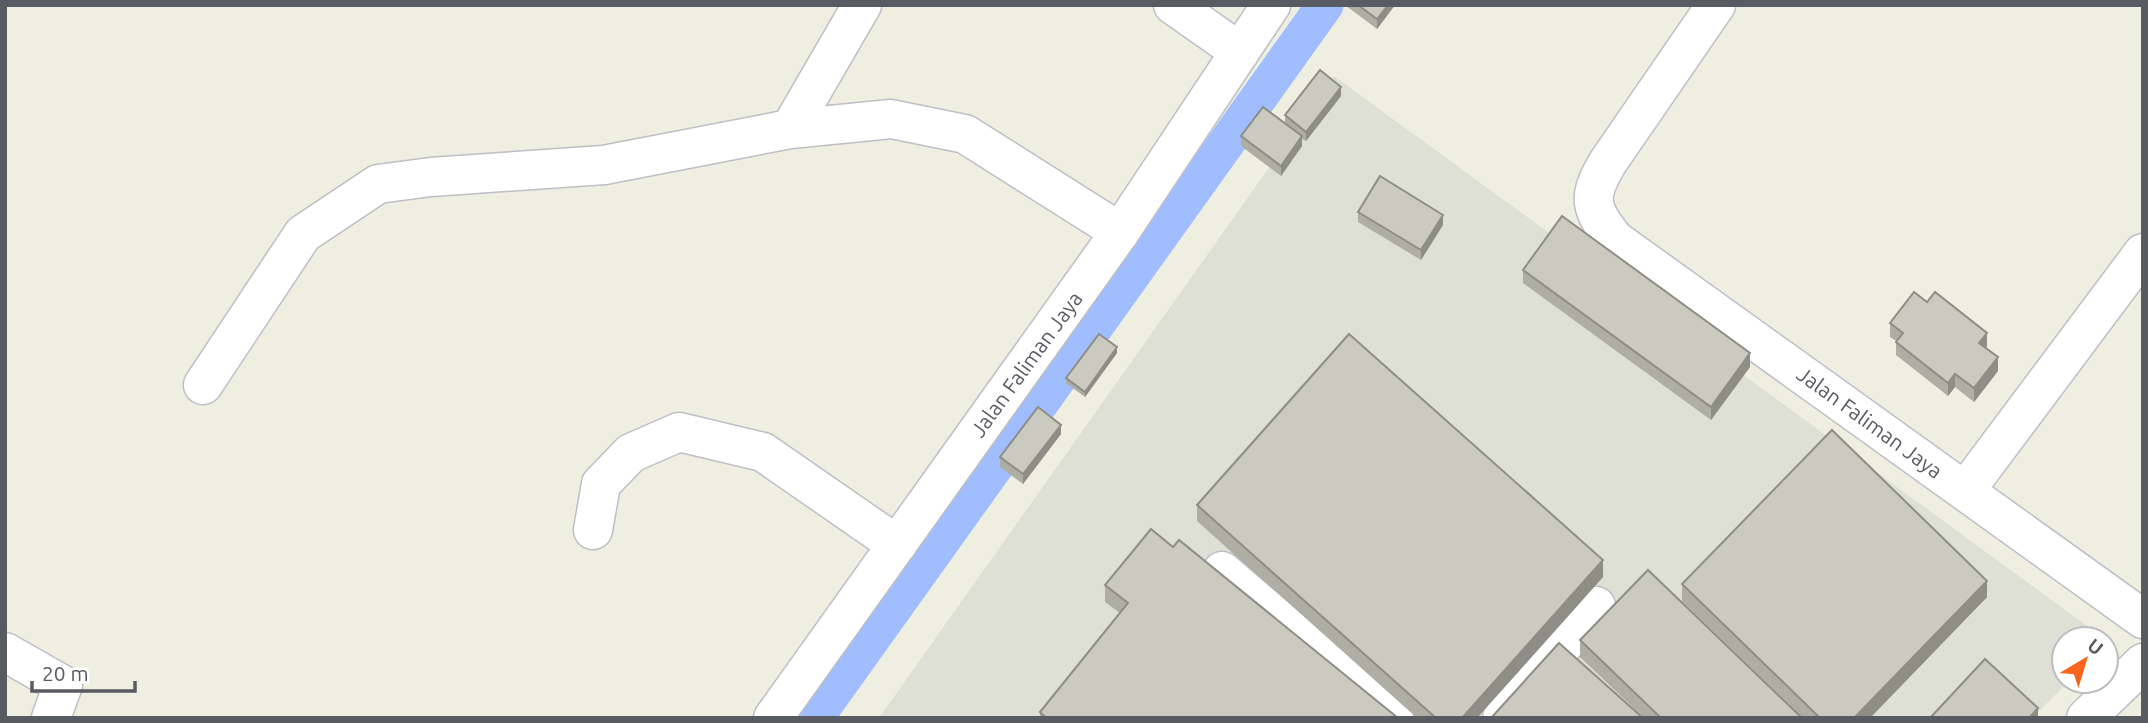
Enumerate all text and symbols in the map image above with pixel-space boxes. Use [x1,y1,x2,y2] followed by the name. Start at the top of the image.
[965,287,1087,441] street label: Jalan Faliman Jaya
[1793,361,1947,483] street label: Jalan Faliman Jaya
[2050,625,2120,695] north arrow
[2083,634,2107,659] text: U
[32,650,135,694] scale bar
[42,661,89,685] text: 20 m

